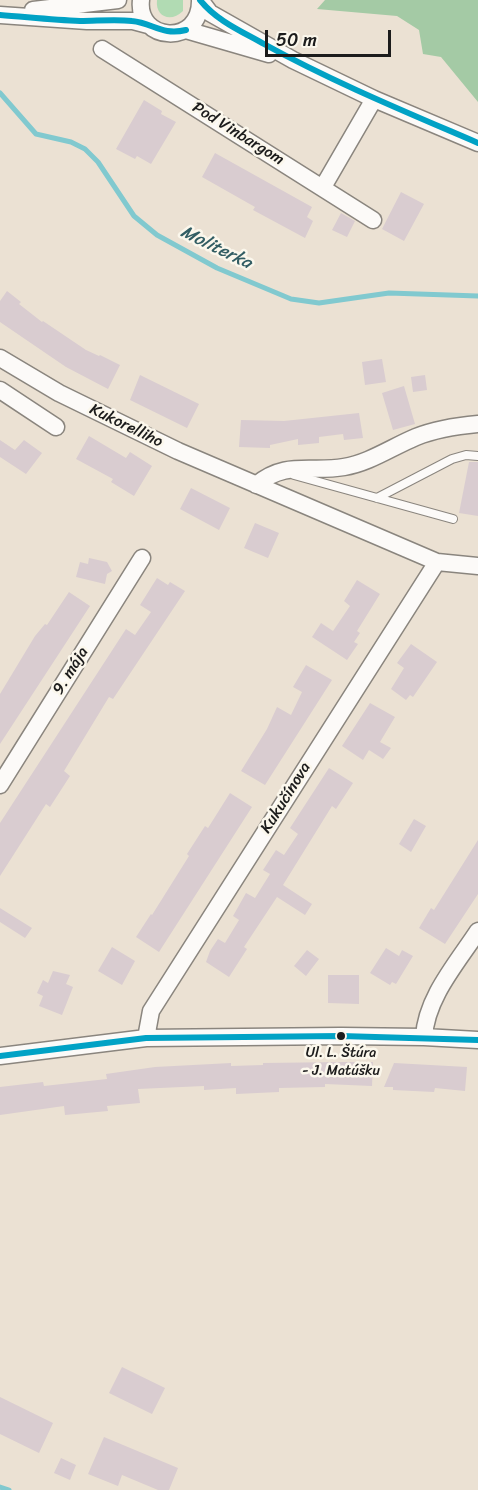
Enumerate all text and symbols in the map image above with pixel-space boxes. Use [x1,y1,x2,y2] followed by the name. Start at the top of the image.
[268,18,394,56] scale bar
[276,24,317,56] text: 50 m
[189,98,287,170] street label: Pod Vinbargom
[177,222,255,274] water label: Moliterka
[86,400,166,452] street label: Kukorelliho
[49,644,93,698] street label: 9. mája
[257,759,315,837] street label: Kukučínova
[335,1030,347,1042] marker: Ul. L. Štúra - J. Matúšku
[302,1045,380,1078] place label: Ul. L. Štúra - J. Matúšku

